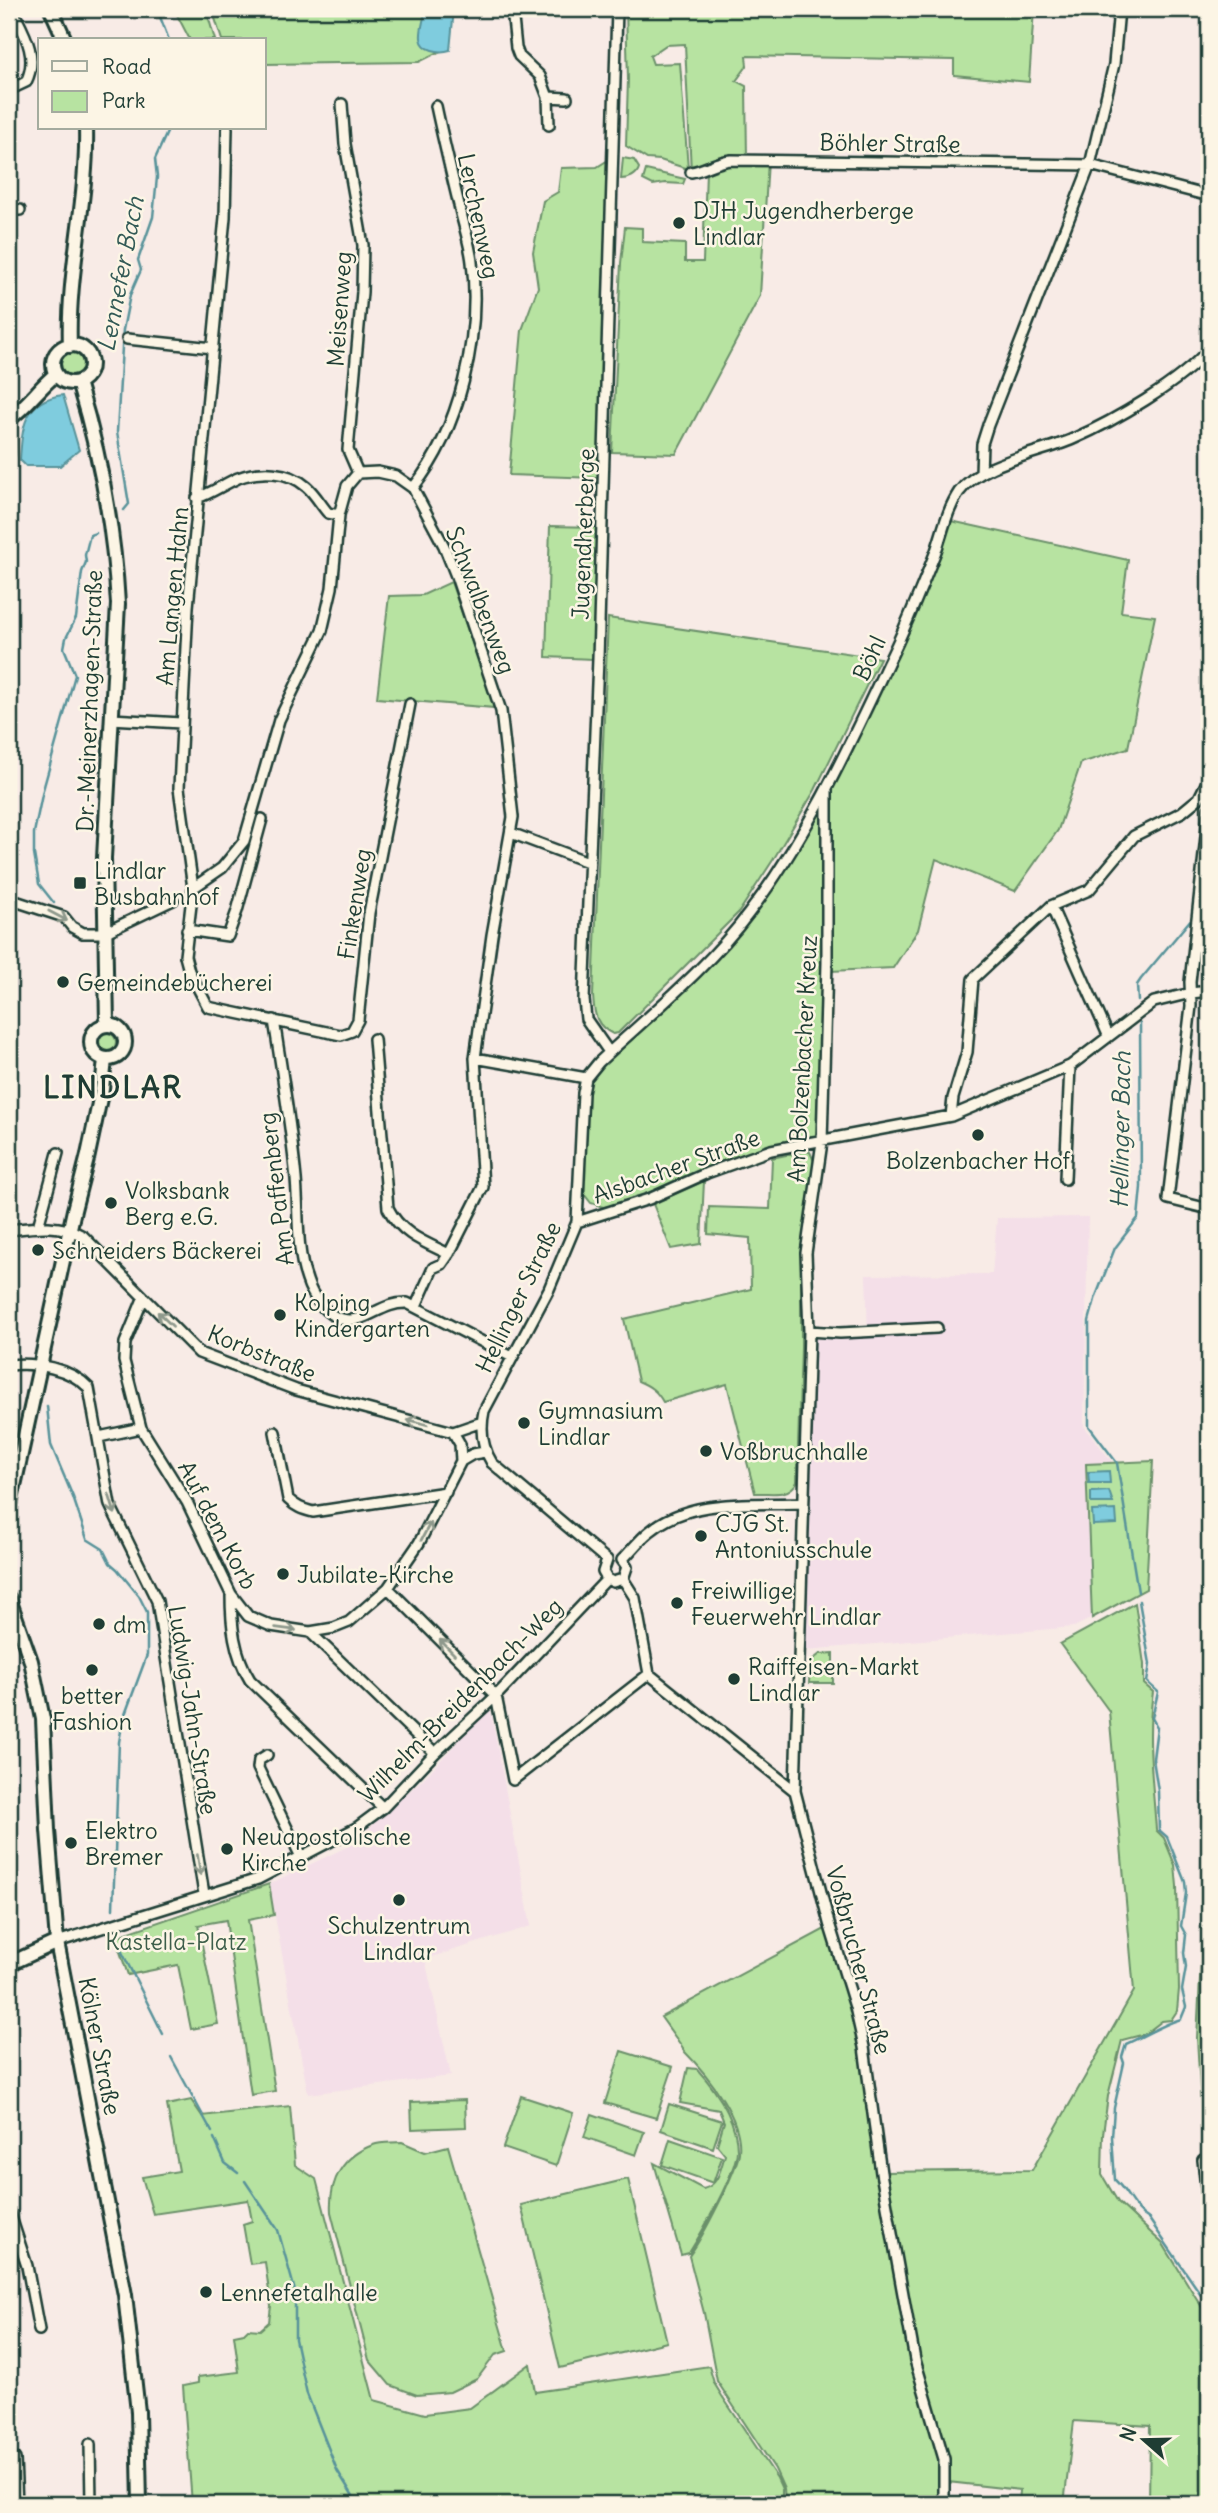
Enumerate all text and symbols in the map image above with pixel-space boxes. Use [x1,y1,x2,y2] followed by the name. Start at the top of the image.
[38,38,266,130] legend
[102,53,151,80] text: Road
[102,87,145,114] text: Park
[819,127,961,159] street label: Böhler Straße
[452,151,506,281] street label: Lerchenweg
[90,193,150,354] water label: Lennefer Bach
[693,196,914,251] place label: DJH Jugendherberge Lindlar
[671,215,687,231] marker: DJH Jugendherberge Lindlar
[321,250,357,368] street label: Meisenweg
[566,448,600,620] street label: Jugendherberge
[150,505,194,687] street label: Am Langen Hahn
[440,522,522,678] street label: Schwalbenweg
[70,569,108,833] street label: Dr.-Meinerzhagen-Straße
[846,631,892,685] street label: Böhl
[331,846,377,962] street label: Finkenweg
[94,856,219,911] place label: Lindlar Busbahnhof
[72,875,88,891] marker: Lindlar Busbahnhof
[47,910,67,924] one-way arrow
[781,935,823,1183] street label: Am Bolzenbacher Kreuz
[77,968,272,997] place label: Gemeindebücherei
[55,974,71,990] marker: Gemeindebücherei
[1104,1050,1136,1209] water label: Hellinger Bach
[43,1068,183,1106] district label: LINDLAR
[252,1111,300,1267] street label: Am Paffenberg
[589,1122,763,1210] street label: Alsbacher Straße
[970,1127,986,1143] marker: Bolzenbacher Hof
[886,1146,1071,1175] place label: Bolzenbacher Hof
[125,1176,230,1231] place label: Volksbank Berg e.G.
[103,1195,119,1211] marker: Volksbank Berg e.G.
[469,1217,567,1377] street label: Hellinger Straße
[52,1236,262,1265] place label: Schneiders Bäckerei
[30,1242,46,1258] marker: Schneiders Bäckerei
[294,1288,430,1343] place label: Kolping Kindergarten
[272,1307,288,1323] marker: Kolping Kindergarten
[156,1311,173,1328] one-way arrow
[204,1318,320,1388] street label: Korbstraße
[538,1396,664,1451] place label: Gymnasium Lindlar
[406,1415,428,1428] one-way arrow
[516,1415,532,1431] marker: Gymnasium Lindlar
[720,1437,868,1466] place label: Voßbruchhalle
[698,1443,714,1459] marker: Voßbruchhalle
[172,1456,264,1594] street label: Auf dem Korb
[107,1492,119,1514] one-way arrow
[715,1509,872,1564] place label: CJG St. Antoniusschule
[419,1521,433,1542] one-way arrow
[693,1528,709,1544] marker: CJG St. Antoniusschule
[297,1560,454,1589] place label: Jubilate-Kirche
[275,1566,291,1582] marker: Jubilate-Kirche
[691,1576,882,1631] place label: Freiwillige Feuerwehr Lindlar
[352,1592,568,1808] street label: Wilhelm-Breidenbach-Weg
[669,1595,685,1611] marker: Freiwillige Feuerwehr Lindlar
[162,1603,224,1817] street label: Ludwig-Jahn-Straße
[113,1610,147,1639] place label: dm
[91,1616,107,1632] marker: dm
[274,1622,297,1635] one-way arrow
[439,1639,456,1656] one-way arrow
[748,1652,919,1707] place label: Raiffeisen-Markt Lindlar
[84,1662,100,1678] marker: better Fashion
[726,1671,742,1687] marker: Raiffeisen-Markt Lindlar
[52,1681,132,1736] place label: better Fashion
[85,1816,164,1871] place label: Elektro Bremer
[241,1822,411,1877] place label: Neuapostolische Kirche
[63,1835,79,1851] marker: Elektro Bremer
[219,1841,235,1857] marker: Neuapostolische Kirche
[193,1853,206,1876] one-way arrow
[820,1863,898,2057] street label: Voßbrucher Straße
[391,1892,407,1908] marker: Schulzentrum Lindlar
[327,1911,471,1966] place label: Schulzentrum Lindlar
[105,1927,247,1956] park label: Kastella-Platz
[72,1975,128,2117] street label: Kölner Straße
[220,2278,378,2307] place label: Lennefetalhalle
[198,2284,214,2300] marker: Lennefetalhalle
[1110,2404,1180,2474] north arrow
[1115,2424,1142,2444] text: N

